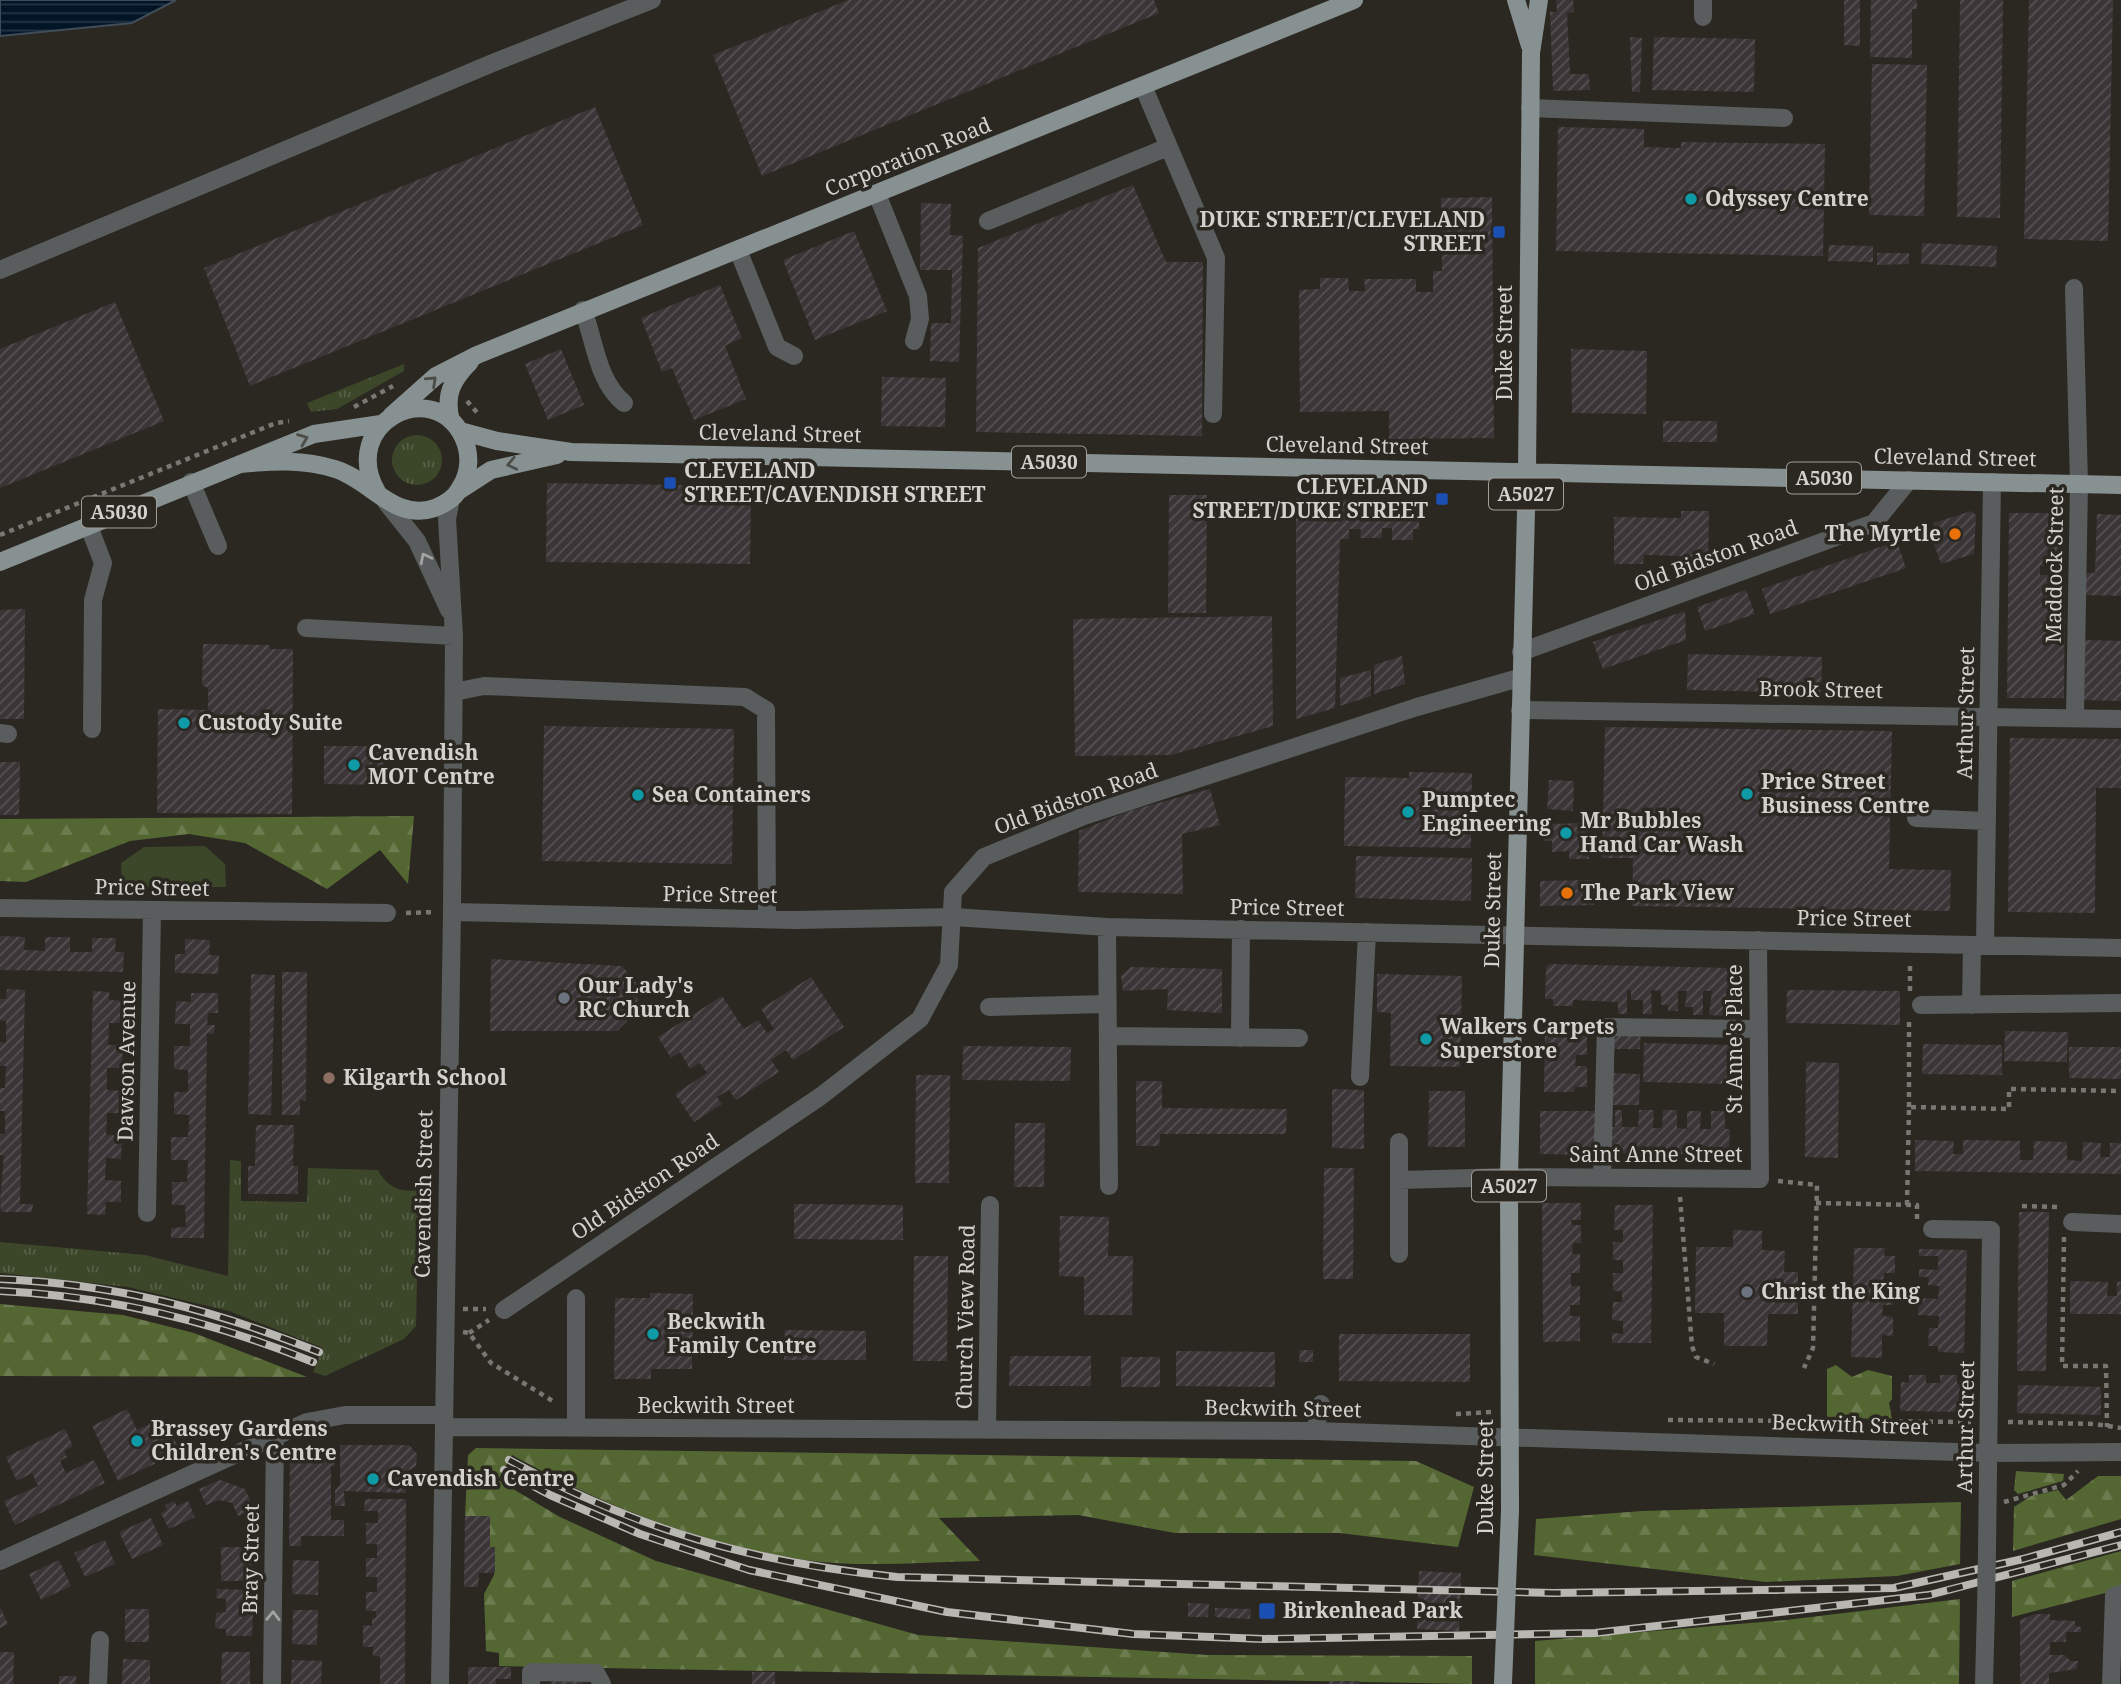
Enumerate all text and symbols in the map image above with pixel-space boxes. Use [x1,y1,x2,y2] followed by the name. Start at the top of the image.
[820,110,995,202] street label: Corporation Road
[1705,184,1869,212] place label: Odyssey Centre
[1683,191,1699,207] marker: Odyssey Centre
[1199,205,1485,257] place label: DUKE STREET/CLEVELAND STREET
[1491,224,1507,240] marker: DUKE STREET/CLEVELAND STREET
[1490,285,1518,401] street label: Duke Street
[424,377,437,390] one-way arrow
[698,418,862,448] street label: Cleveland Street
[1265,430,1429,460] street label: Cleveland Street
[297,433,309,447] one-way arrow
[1873,442,2037,472] street label: Cleveland Street
[1012,446,1086,477] road number: A5030
[506,456,518,471] one-way arrow
[684,456,986,508] place label: CLEVELAND STREET/CAVENDISH STREET
[1787,463,1861,494] road number: A5030
[1192,472,1428,524] place label: CLEVELAND STREET/DUKE STREET
[662,475,678,491] marker: CLEVELAND STREET/CAVENDISH STREET
[1489,478,1563,509] road number: A5027
[2039,487,2069,643] street label: Maddock Street
[1434,491,1450,507] marker: CLEVELAND STREET/DUKE STREET
[82,496,156,527] road number: A5030
[1630,512,1802,598] street label: Old Bidston Road
[1825,519,1941,547] place label: The Myrtle
[1947,526,1963,542] marker: The Myrtle
[420,553,434,565] one-way arrow
[1950,646,1980,780] street label: Arthur Street
[1759,674,1883,704] street label: Brook Street
[198,708,343,736] place label: Custody Suite
[176,715,192,731] marker: Custody Suite
[368,738,495,790] place label: Cavendish MOT Centre
[990,755,1162,841] street label: Old Bidston Road
[346,757,362,773] marker: Cavendish MOT Centre
[1761,767,1930,819] place label: Price Street Business Centre
[652,780,811,808] place label: Sea Containers
[1422,785,1551,837] place label: Pumptec Engineering
[1739,786,1755,802] marker: Price Street Business Centre
[630,787,646,803] marker: Sea Containers
[1400,804,1416,820] marker: Pumptec Engineering
[1580,806,1744,858] place label: Mr Bubbles Hand Car Wash
[1558,825,1574,841] marker: Mr Bubbles Hand Car Wash
[1477,852,1507,968] street label: Duke Street
[94,872,210,902] street label: Price Street
[1581,878,1734,906] place label: The Park View
[662,879,778,909] street label: Price Street
[1559,885,1575,901] marker: The Park View
[1229,892,1345,922] street label: Price Street
[1796,903,1912,933] street label: Price Street
[1720,964,1748,1114] street label: St Anne's Place
[578,971,693,1023] place label: Our Lady's RC Church
[111,980,141,1142] street label: Dawson Avenue
[556,990,572,1006] marker: Our Lady's RC Church
[1440,1012,1614,1064] place label: Walkers Carpets Superstore
[1418,1031,1434,1047] marker: Walkers Carpets Superstore
[343,1063,508,1091] place label: Kilgarth School
[321,1070,337,1086] marker: Kilgarth School
[408,1110,438,1278] street label: Cavendish Street
[565,1126,724,1246] street label: Old Bidston Road
[1569,1140,1743,1168] street label: Saint Anne Street
[1472,1170,1546,1202] road number: A5027
[949,1224,981,1410] street label: Church View Road
[1761,1277,1920,1305] place label: Christ the King
[1739,1284,1755,1300] marker: Christ the King
[667,1307,816,1359] place label: Beckwith Family Centre
[645,1326,661,1342] marker: Beckwith Family Centre
[1950,1360,1980,1494] street label: Arthur Street
[637,1391,795,1419] street label: Beckwith Street
[1204,1393,1362,1423] street label: Beckwith Street
[1771,1407,1929,1441] street label: Beckwith Street
[151,1414,337,1466] place label: Brassey Gardens Children's Centre
[1471,1419,1499,1535] street label: Duke Street
[129,1433,145,1449] marker: Brassey Gardens Children's Centre
[387,1464,575,1492] place label: Cavendish Centre
[365,1471,381,1487] marker: Cavendish Centre
[235,1503,265,1614] street label: Bray Street
[1283,1596,1463,1624] place label: Birkenhead Park
[1257,1601,1277,1621] marker: Birkenhead Park
[265,1610,281,1621] one-way arrow

